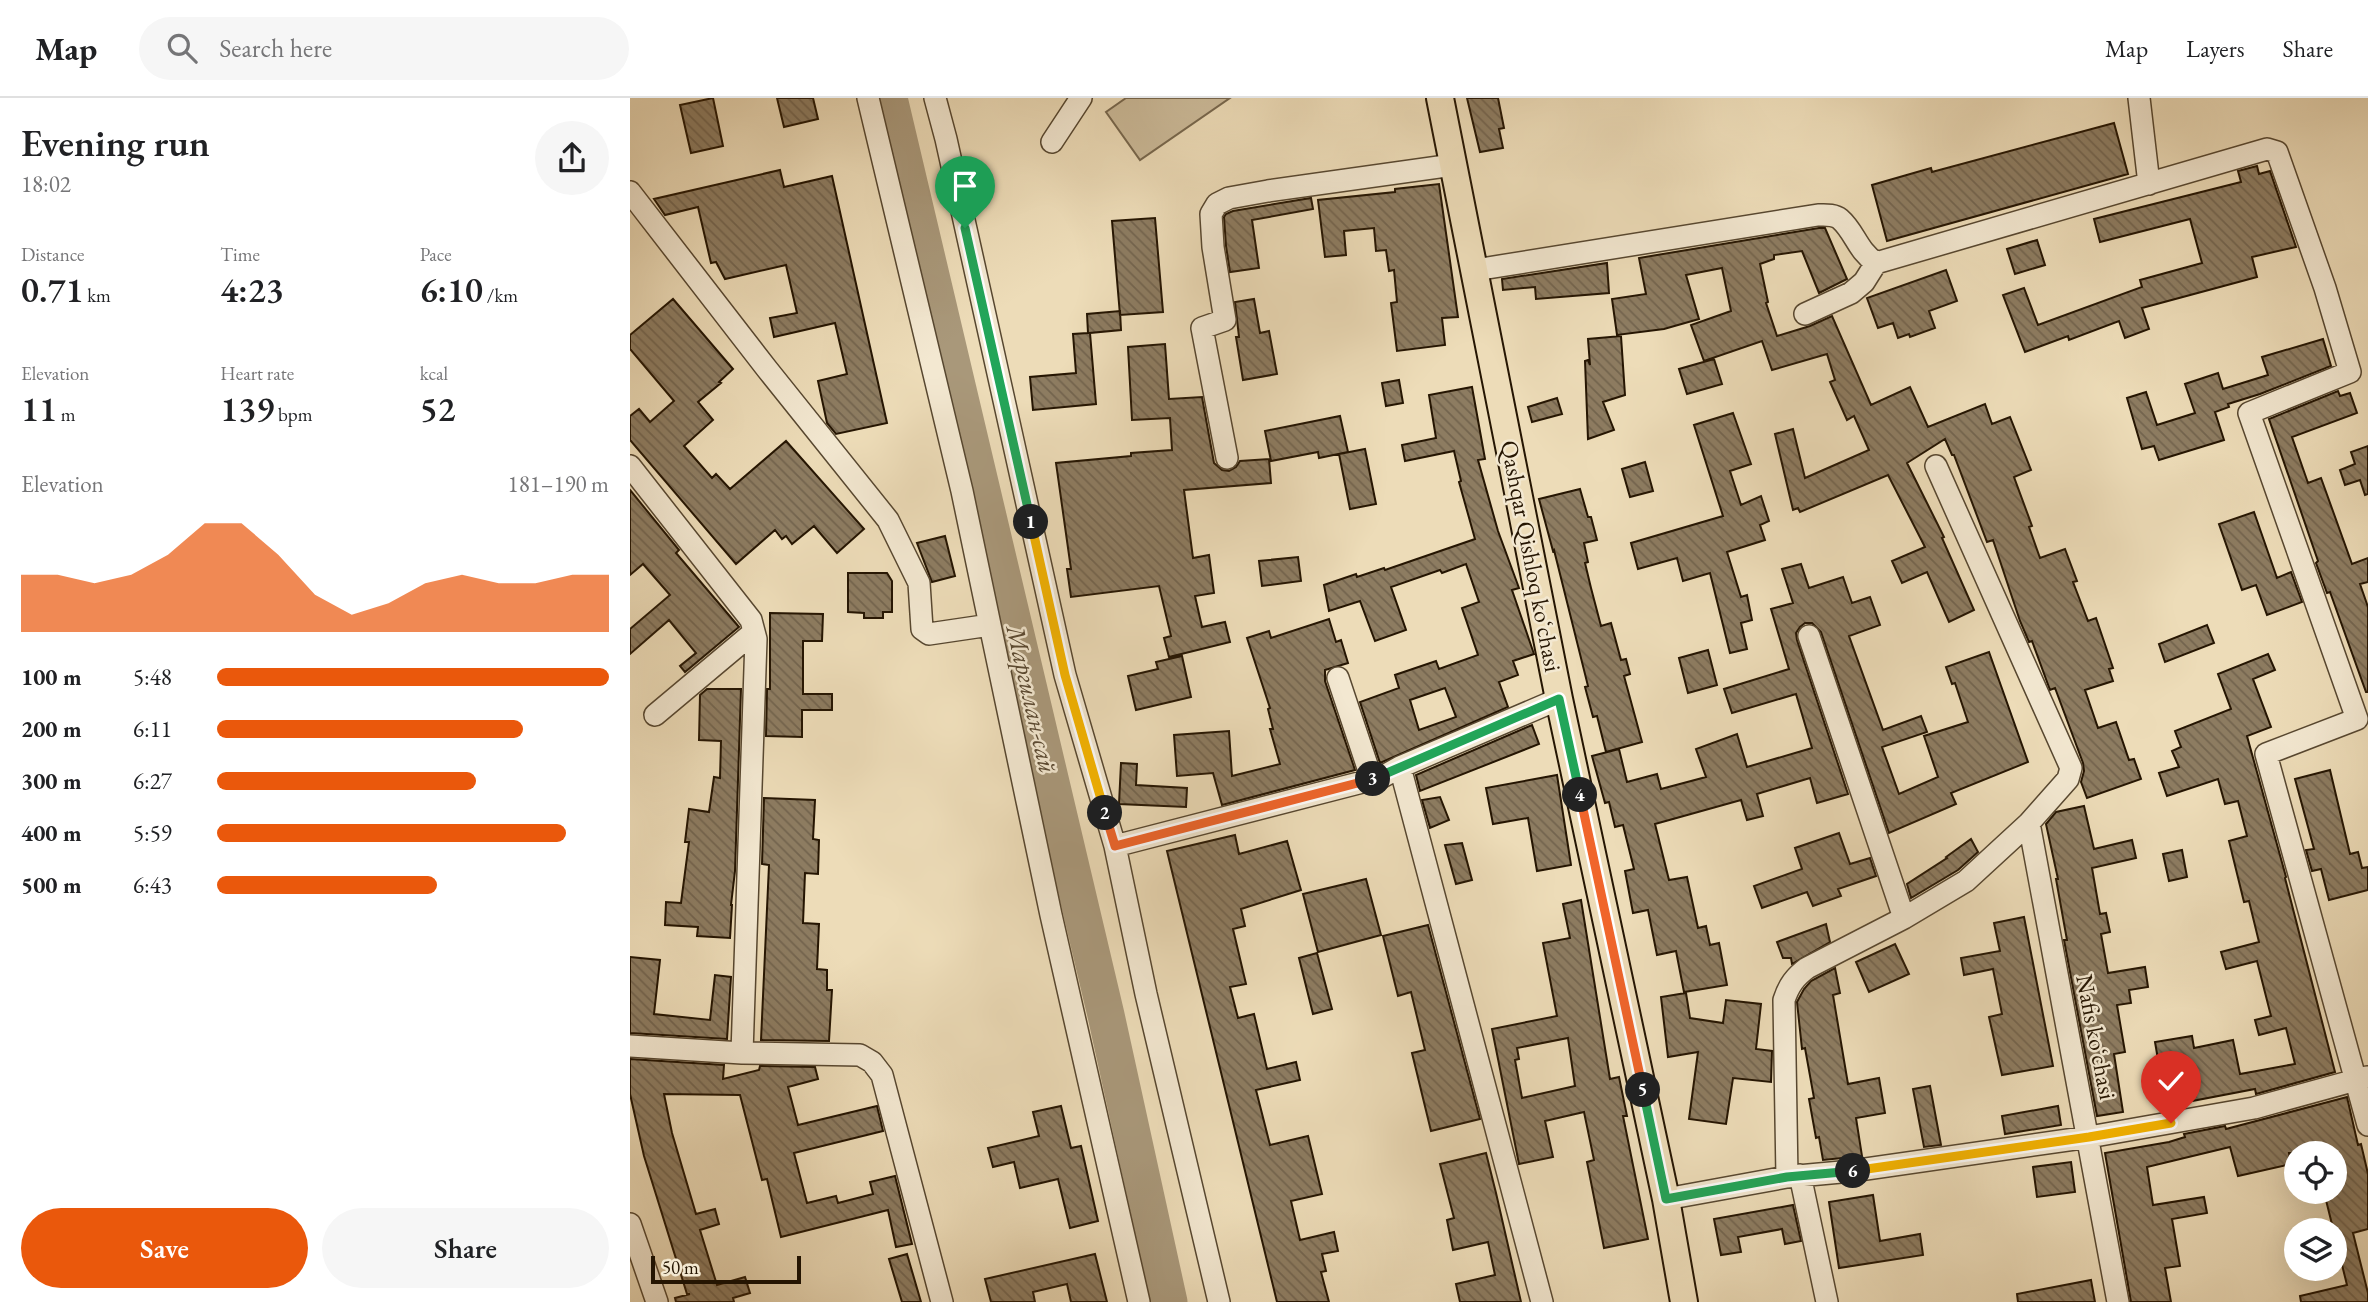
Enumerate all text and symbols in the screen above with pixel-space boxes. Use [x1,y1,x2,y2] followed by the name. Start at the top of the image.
[139,17,629,80] search box
[35,27,97,70] text: Map
[163,29,201,67] icon: search
[219,31,332,65] text: Search here
[2105,33,2148,64] text: Map
[2186,33,2245,64] text: Layers
[2283,33,2333,64] text: Share
[21,118,210,167] text: Evening run
[535,121,609,195] button: share
[935,156,995,228] pin
[946,167,984,205] icon: arrive
[21,169,71,199] text: 18:02
[21,242,84,267] text: Distance
[220,242,260,267] text: Time
[420,242,452,267] text: Pace
[21,267,83,312] text: 0.71
[220,267,284,312] text: 4:23
[420,267,483,312] text: 6:10
[83,283,111,308] text: km
[483,283,518,308] text: /km
[21,361,89,386] text: Elevation
[220,361,294,386] text: Heart rate
[420,361,448,386] text: kcal
[21,386,57,431] text: 11
[220,386,274,431] text: 139
[420,386,456,431] text: 52
[57,402,76,427] text: m
[274,402,312,427] text: bpm
[1494,438,1569,674] street label: Qashqar Qishloq koʻchasi
[21,469,104,499] text: Elevation
[508,469,609,499] text: 181–190 m
[1014,504,1048,540] pin: 1
[1025,509,1036,534] text: 1
[998,620,1066,776] water label: Маргилан-сай
[21,662,82,692] text: 100 m
[133,662,172,692] text: 5:48
[21,714,82,744] text: 200 m
[133,714,172,744] text: 6:11
[1356,762,1390,796] pin: 3
[21,766,82,796] text: 300 m
[133,766,172,796] text: 6:27
[1367,766,1378,791] text: 3
[1562,778,1598,812] pin: 4
[1574,782,1585,807] text: 4
[1088,796,1122,830] pin: 2
[1099,800,1110,825] text: 2
[21,818,82,848] text: 400 m
[133,818,172,848] text: 5:59
[21,870,82,900] text: 500 m
[133,870,172,900] text: 6:43
[2069,972,2124,1102] street label: Nafis koʻchasi
[2141,1051,2201,1123] pin
[2152,1062,2190,1100] icon: check
[1626,1072,1660,1108] pin: 5
[1637,1077,1648,1102] text: 5
[2284,1141,2347,1281] map controls
[2284,1141,2347,1204] button: locate
[1836,1154,1870,1188] pin: 6
[1847,1158,1858,1183] text: 6
[21,1208,308,1288] button: Save
[322,1208,609,1288] button: Share
[2284,1218,2347,1281] button: layers
[651,1253,802,1285] scale bar
[662,1255,699,1280] text: 50 m

